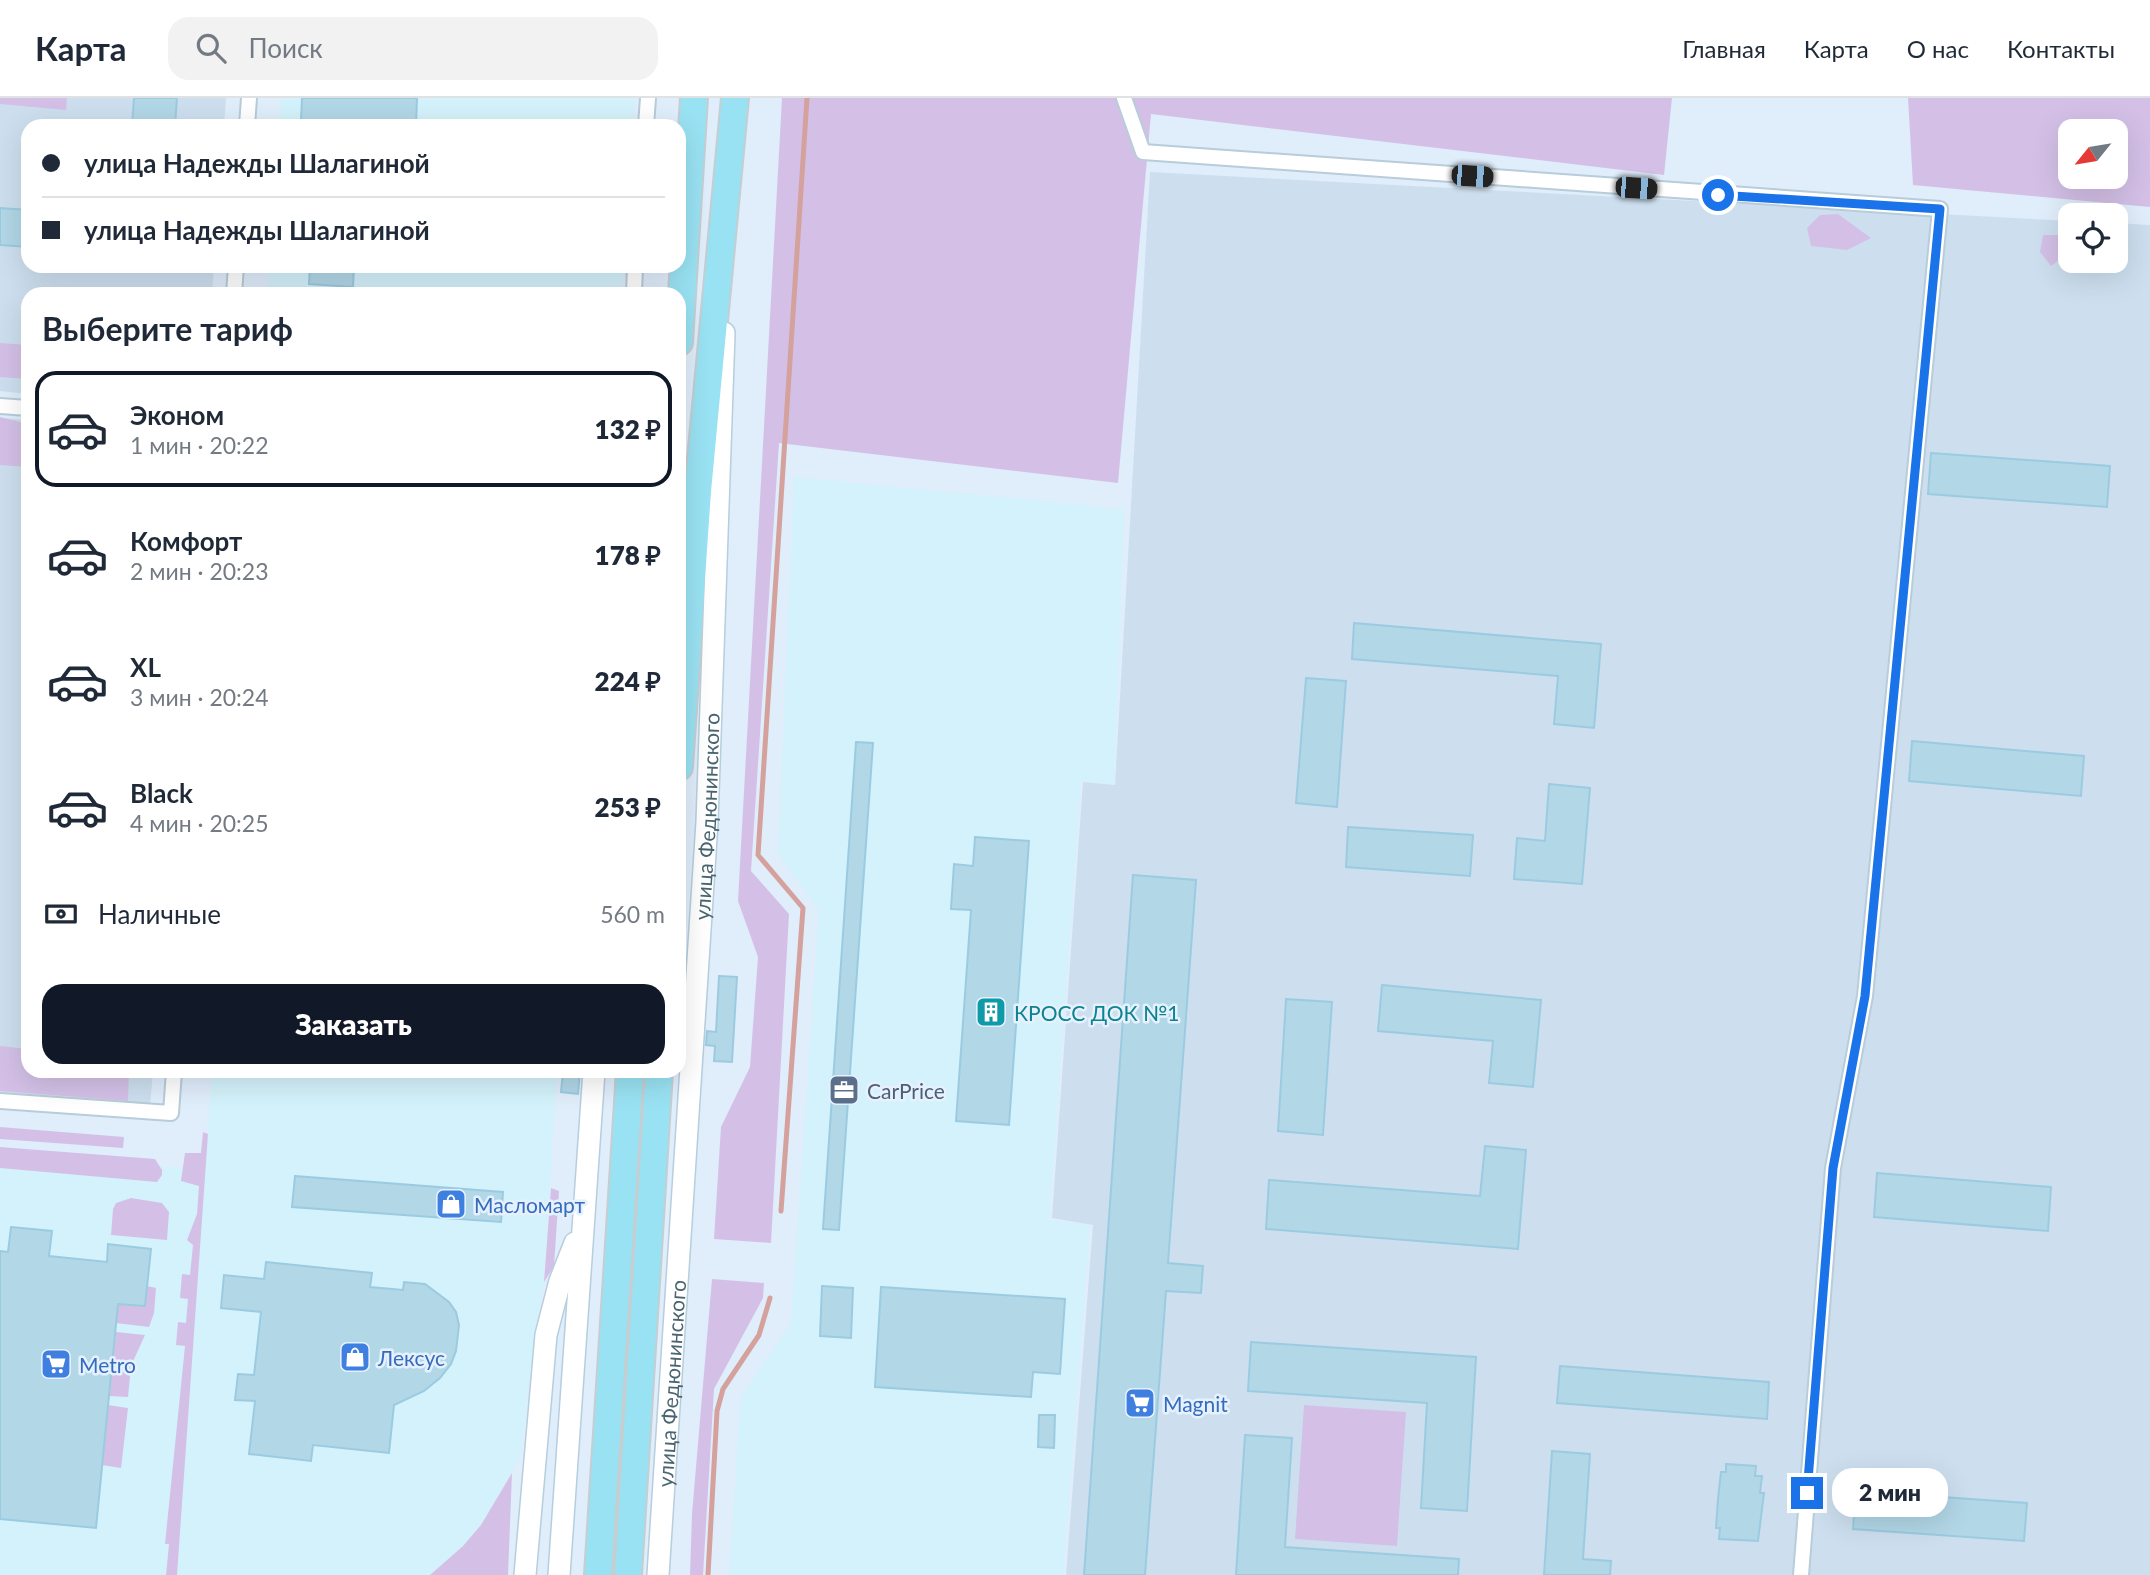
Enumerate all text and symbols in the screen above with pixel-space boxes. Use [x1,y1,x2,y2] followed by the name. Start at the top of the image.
[168,17,658,80] search box
[35,28,126,68] text: Карта
[192,29,230,67] icon: search
[248,32,323,64] text: Поиск
[1682,34,1766,63] text: Главная
[1804,34,1869,63] text: Карта
[1907,34,1969,63] text: О нас
[2007,34,2115,63] text: Контакты
[2058,119,2128,189] north arrow
[2058,119,2128,273] map controls
[84,147,430,179] text: улица Надежды Шалагиной
[1451,164,1494,188] car
[1615,176,1658,200] car
[1702,179,1734,211] route start
[2058,203,2128,273] button: locate
[84,214,430,246] text: улица Надежды Шалагиной
[42,309,293,348] text: Выберите тариф
[46,398,109,461] icon: car
[130,399,224,431] text: Эконом
[595,413,661,445] text: 132 ₽
[130,431,269,459] text: 1 мин · 20:22
[46,524,109,587] icon: car
[130,525,242,557] text: Комфорт
[595,539,661,571] text: 178 ₽
[130,557,269,585] text: 2 мин · 20:23
[46,650,109,713] icon: car
[130,651,161,683] text: XL
[595,665,661,697] text: 224 ₽
[130,683,269,711] text: 3 мин · 20:24
[688,712,723,921] street label: улица Федюнинского
[46,776,109,839] icon: car
[130,777,193,809] text: Black
[595,791,661,823] text: 253 ₽
[130,809,269,837] text: 4 мин · 20:25
[42,895,80,933] icon: cash
[98,898,221,930] text: Наличные
[600,900,665,928] text: 560 m
[42,984,665,1064] button: Заказать
[974,995,1008,1029] building icon: КРОСС ДОК №1
[1014,1000,1180,1025] place label: КРОСС ДОК №1
[827,1073,861,1107] office icon: CarPrice
[867,1078,945,1103] place label: CarPrice
[434,1187,468,1221] shop icon: Масломарт
[474,1192,586,1217] place label: Масломарт
[651,1279,690,1488] street label: улица Федюнинского
[338,1340,372,1374] shop icon: Лексус
[377,1345,445,1370] place label: Лексус
[39,1347,73,1381] supermarket icon: Metro
[79,1352,136,1377] place label: Metro
[1123,1386,1157,1420] supermarket icon: Magnit
[1163,1391,1228,1416] place label: Magnit
[1832,1468,1947,1518] callout: 2 мин
[1791,1477,1823,1509] route end
[1859,1478,1921,1506] text: 2 мин

